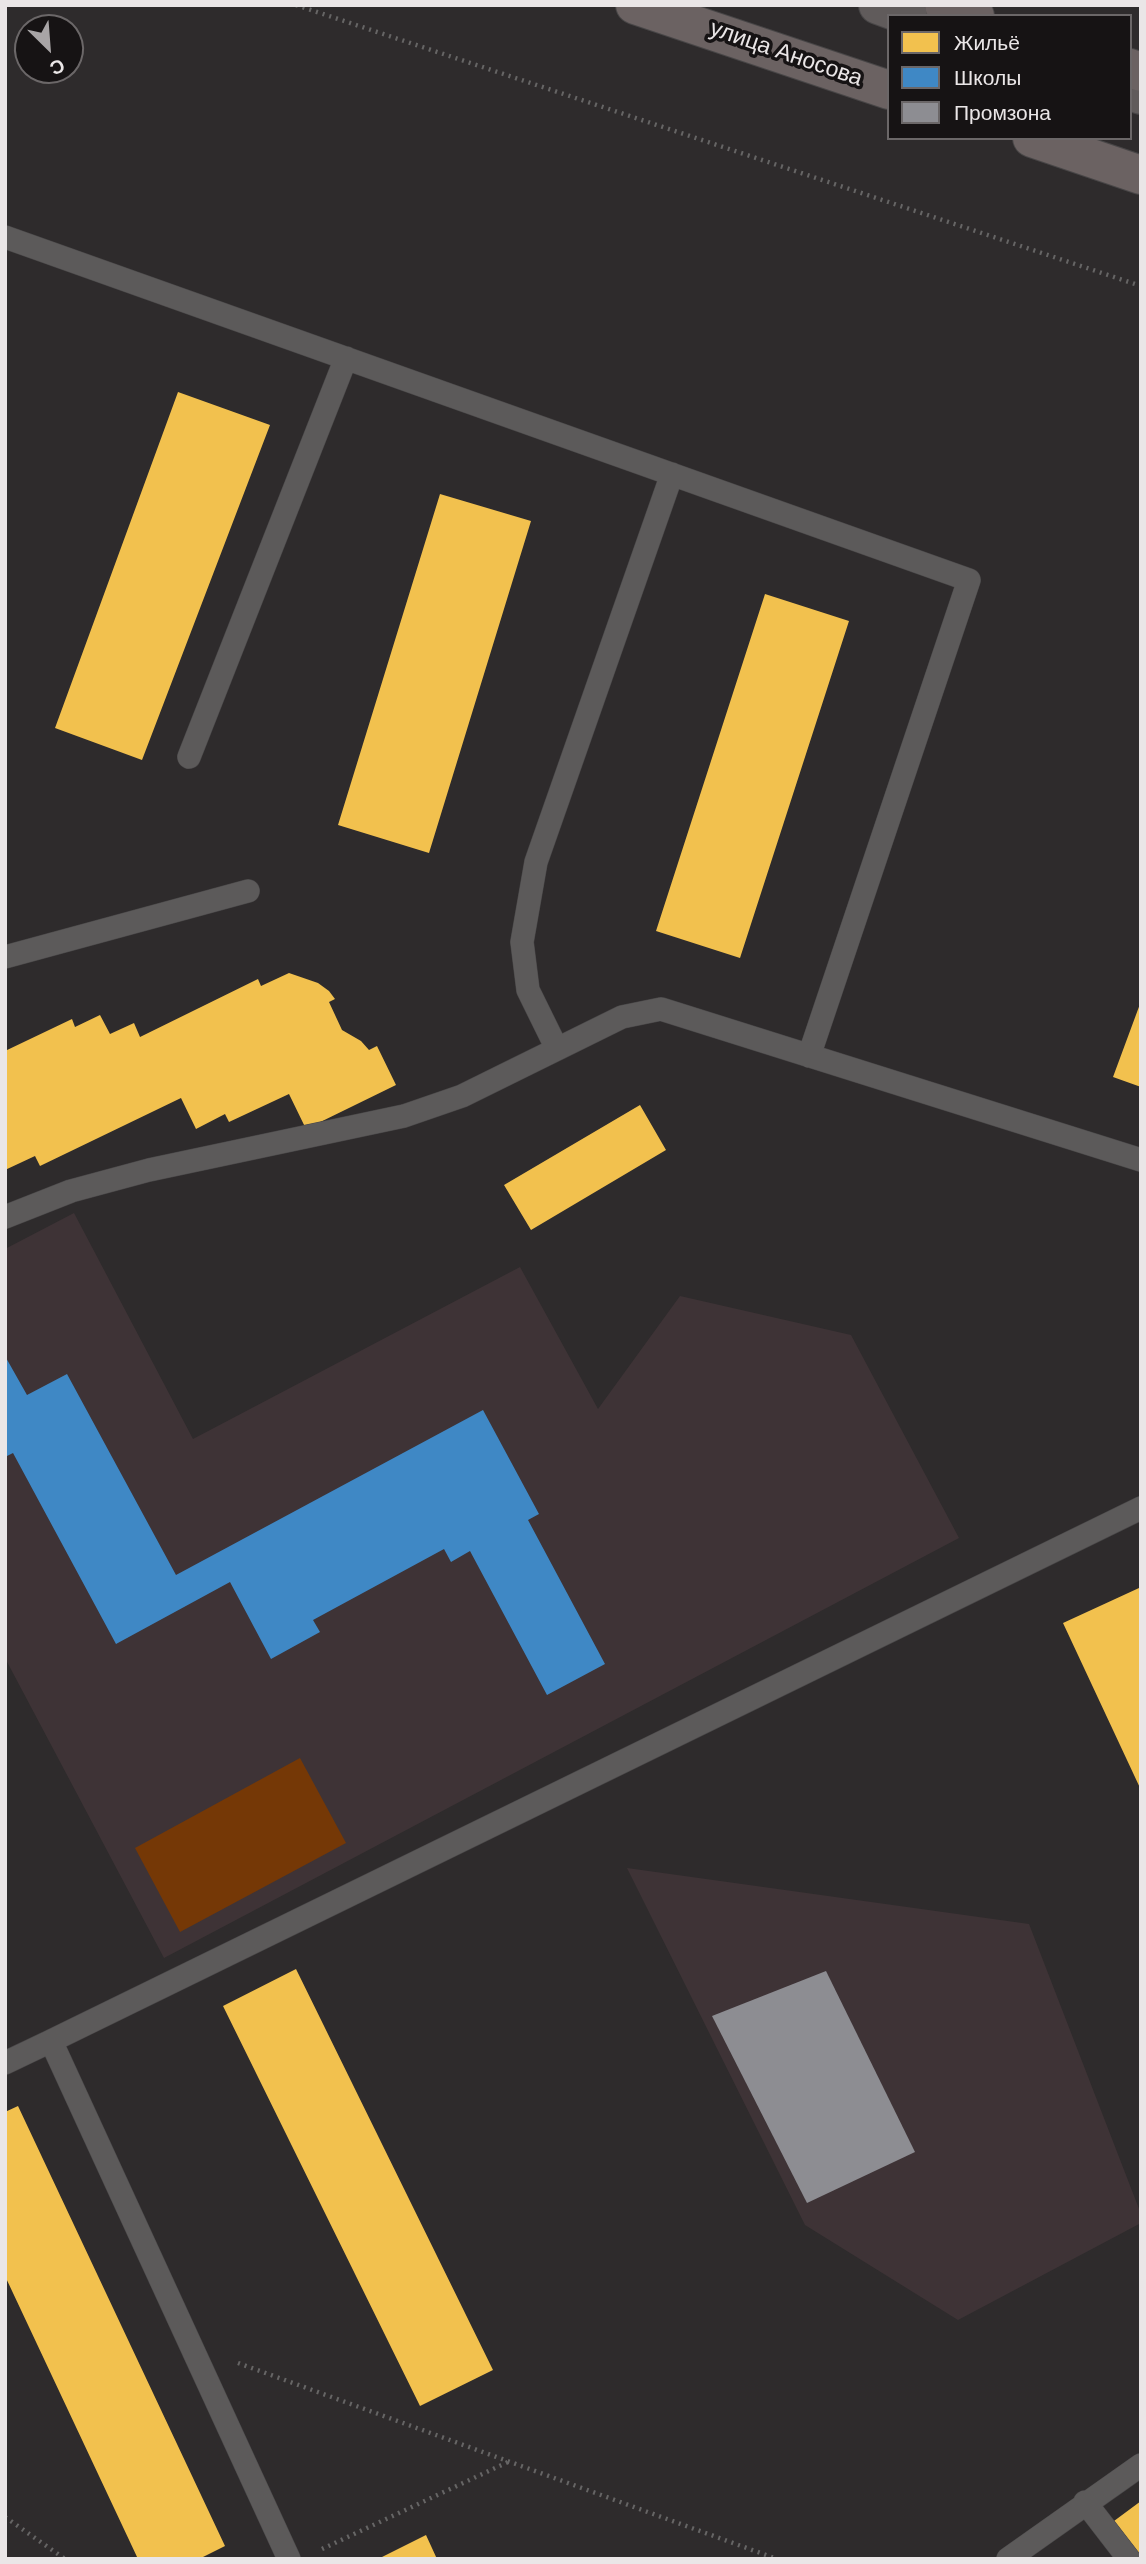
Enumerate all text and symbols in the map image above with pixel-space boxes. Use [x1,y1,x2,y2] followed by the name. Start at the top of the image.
[14,14,84,84] north arrow
[887,14,1132,140] legend
[706,15,866,93] street label: улица Аносова
[954,31,1020,54] text: Жильё
[47,54,68,79] text: С
[954,66,1021,89] text: Школы
[954,101,1051,124] text: Промзона

